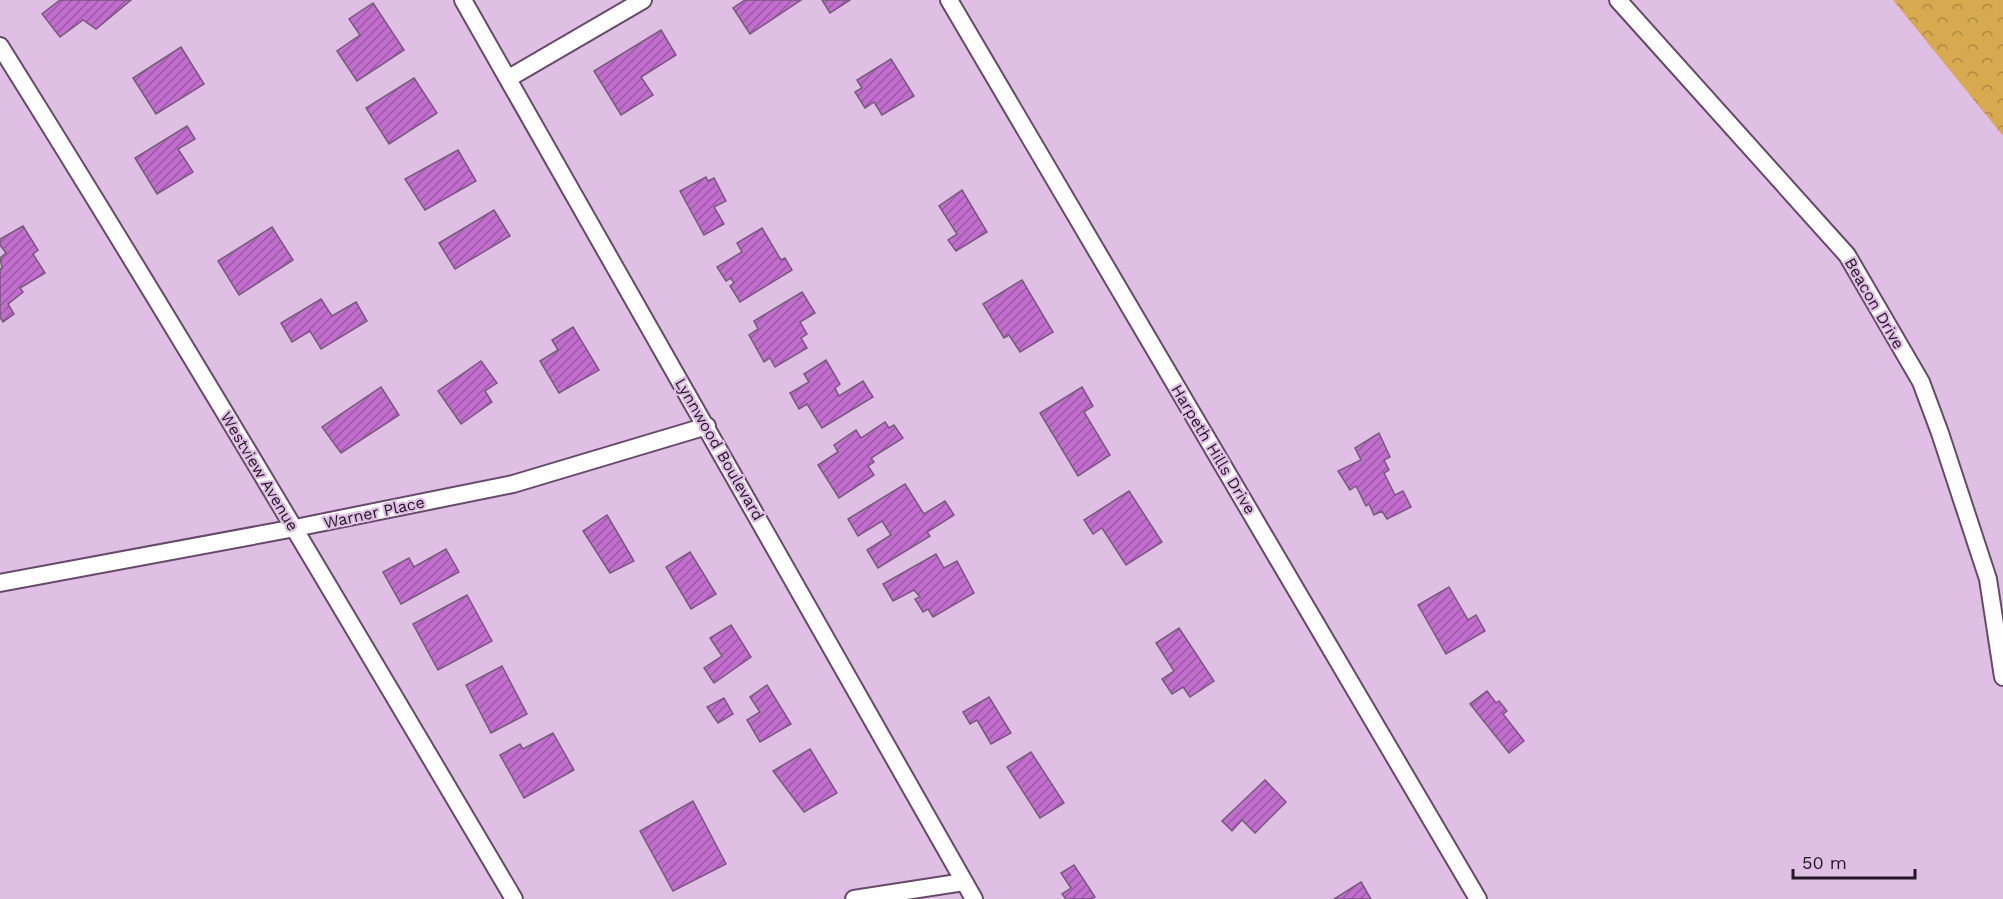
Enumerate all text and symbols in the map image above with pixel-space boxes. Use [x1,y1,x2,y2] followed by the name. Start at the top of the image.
[1841,254,1908,352] street label: Beacon Drive
[671,375,768,524] street label: Lynnwood Boulevard
[1167,381,1260,517] street label: Harpeth Hills Drive
[217,408,303,534] street label: Westview Avenue
[322,492,426,532] street label: Warner Place
[1793,842,1914,880] scale bar
[1802,852,1847,873] text: 50 m

